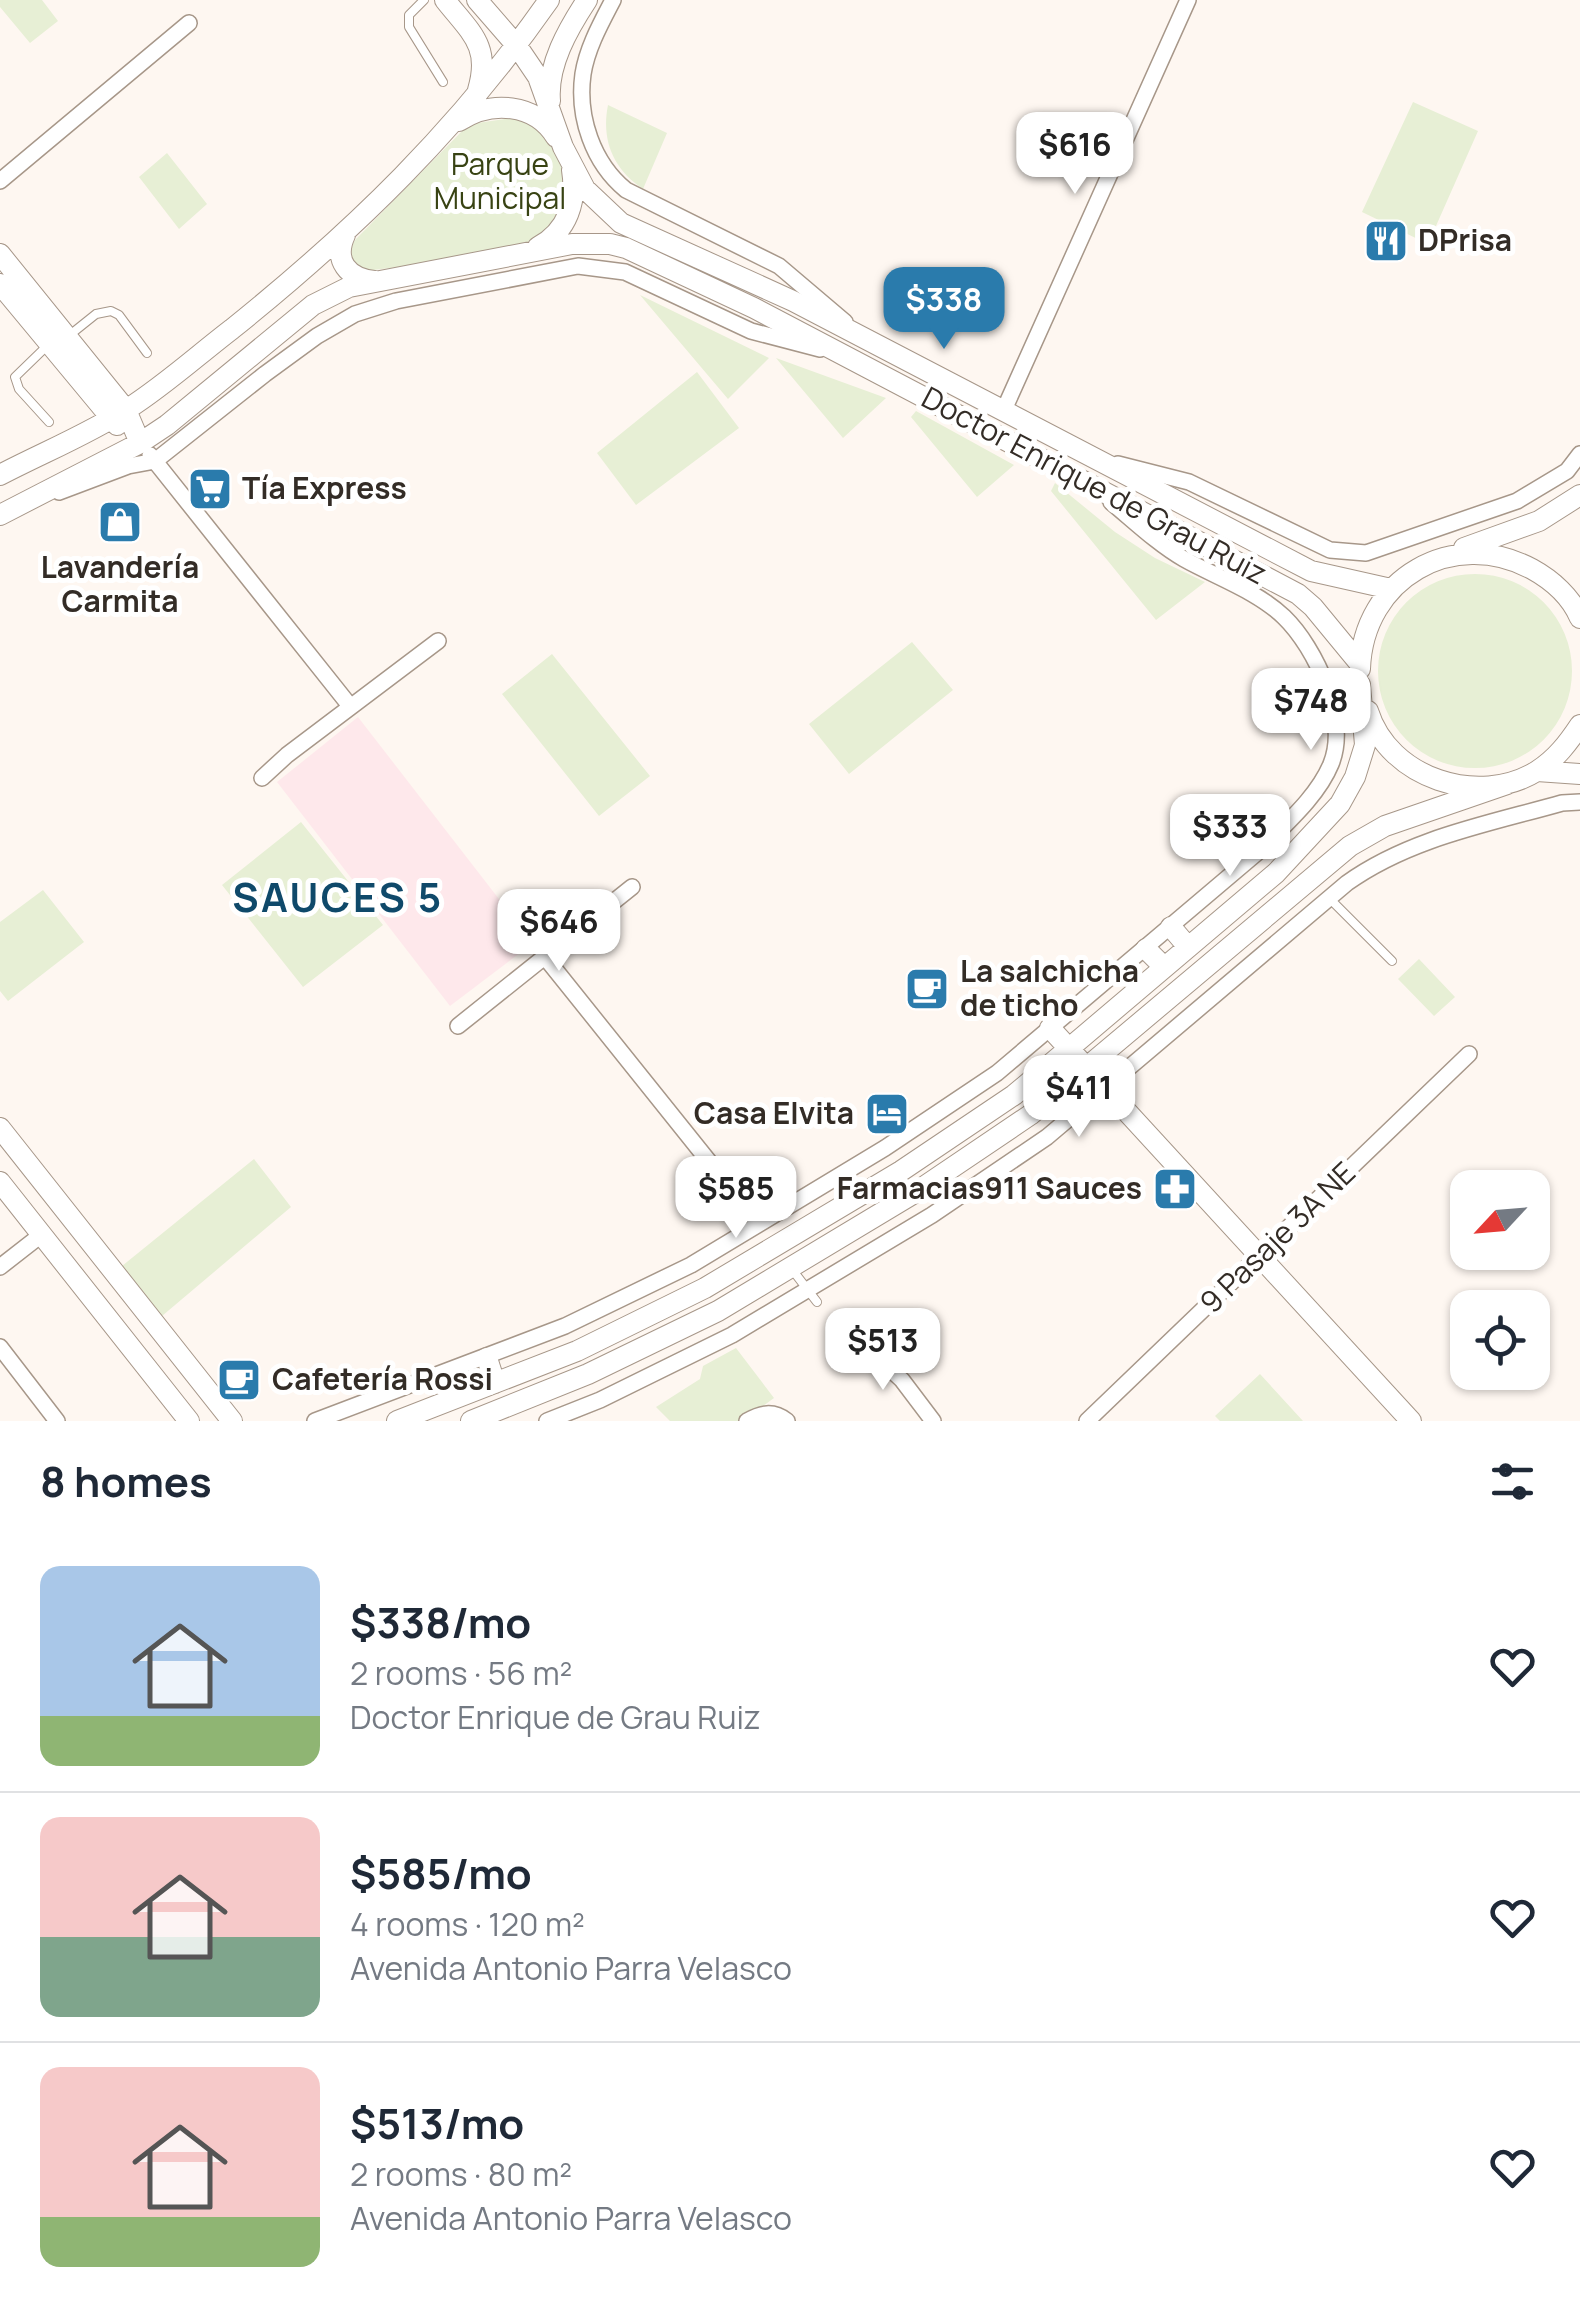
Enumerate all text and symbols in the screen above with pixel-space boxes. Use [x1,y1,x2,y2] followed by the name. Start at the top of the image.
[1016,112,1134,197] pin: $616
[1038,122,1112,166] text: $616
[434,143,566,218] park label: Parque Municipal
[1363,218,1409,264] restaurant icon: DPrisa
[1418,219,1512,260] place label: DPrisa
[885,267,1003,352] pin: $338
[906,277,982,321] text: $338
[915,376,1274,593] street label: Doctor Enrique de Grau Ruiz
[187,466,233,512] supermarket icon: Tía Express
[242,467,407,508] place label: Tía Express
[97,499,143,545] shop icon: Lavandería Carmita
[41,546,199,621] place label: Lavandería Carmita
[1252,668,1370,753] pin: $748
[1274,678,1348,722] text: $748
[1171,794,1289,879] pin: $333
[1192,804,1268,848] text: $333
[232,869,444,924] district label: SAUCES 5
[500,889,618,974] pin: $646
[519,899,599,943] text: $646
[960,950,1139,1025] place label: La salchicha de ticho
[904,966,950,1012] cafe icon: La salchicha de ticho
[1020,1055,1138,1140] pin: $411
[1045,1065,1113,1109] text: $411
[864,1091,910,1137] hotel icon: Casa Elvita
[694,1092,854,1133] place label: Casa Elvita
[1190,1152,1364,1322] street label: 9 Pasaje 3A NE
[677,1156,795,1241] pin: $585
[697,1166,775,1210] text: $585
[1152,1166,1198,1212] pharmacy icon: Farmacias911 Sauces
[837,1167,1142,1208] place label: Farmacias911 Sauces
[1450,1170,1550,1270] north arrow
[1450,1170,1550,1390] map controls
[1450,1290,1550,1390] button: locate
[824,1308,942,1393] pin: $513
[847,1318,919,1362] text: $513
[216,1357,262,1403] cafe icon: Cafetería Rossi
[272,1358,493,1399] place label: Cafetería Rossi
[40,1452,212,1510] text: 8 homes
[1485,1454,1540,1509] icon: filters
[350,1593,531,1651] text: $338/mo
[120,1606,240,1726] icon: home
[1485,1639,1540,1694] icon: heart
[350,1651,572,1695] text: 2 rooms · 56 m²
[350,1695,761,1739] text: Doctor Enrique de Grau Ruiz
[350,1844,532,1902] text: $585/mo
[120,1857,240,1977] icon: home
[1485,1890,1540,1945] icon: heart
[350,1902,585,1946] text: 4 rooms · 120 m²
[350,1946,792,1990] text: Avenida Antonio Parra Velasco
[350,2094,524,2152] text: $513/mo
[120,2107,240,2227] icon: home
[1485,2140,1540,2195] icon: heart
[350,2152,572,2196] text: 2 rooms · 80 m²
[350,2196,792,2240] text: Avenida Antonio Parra Velasco

